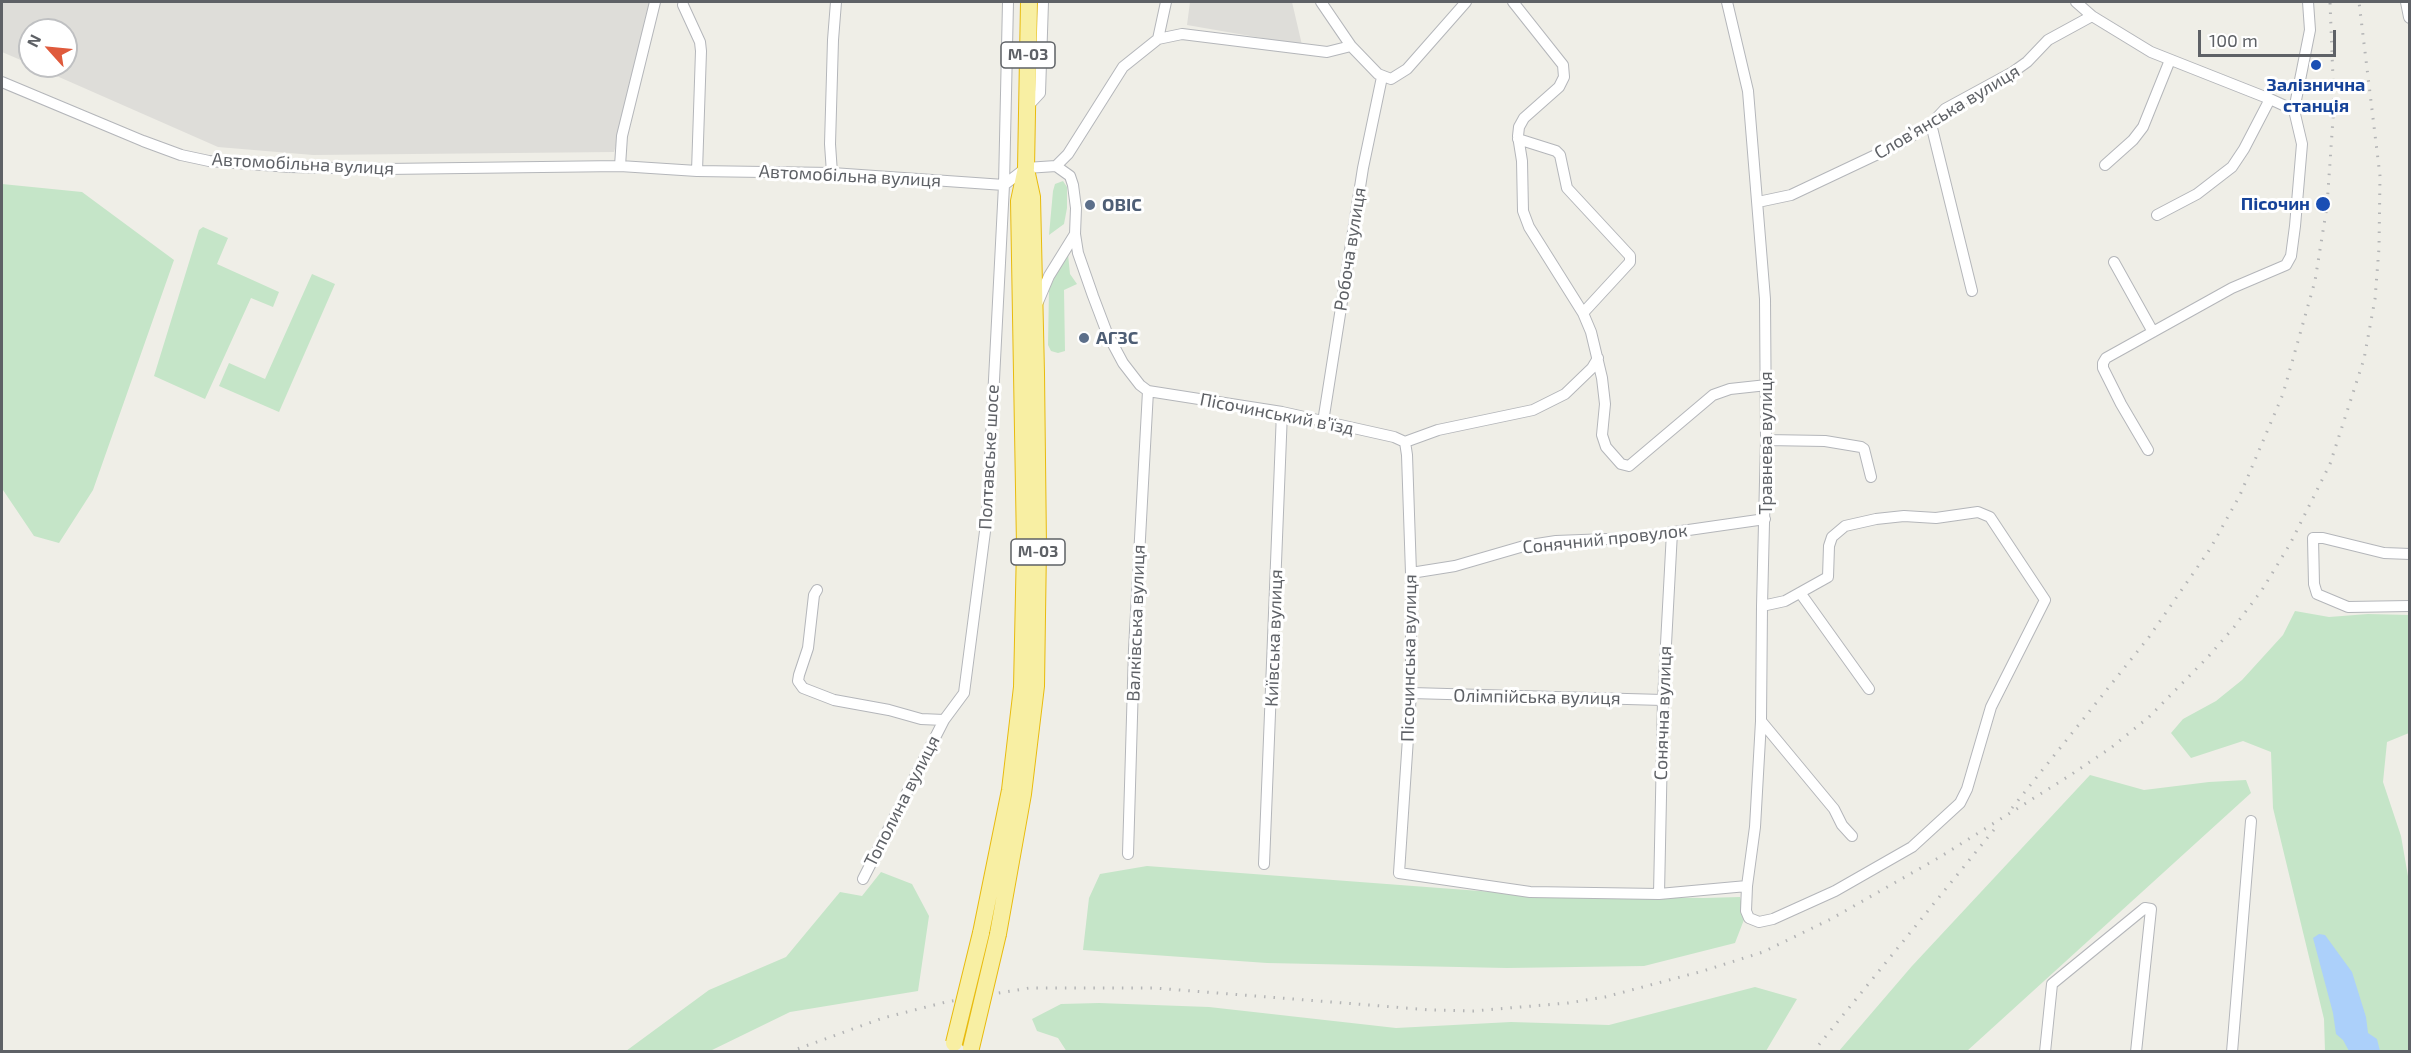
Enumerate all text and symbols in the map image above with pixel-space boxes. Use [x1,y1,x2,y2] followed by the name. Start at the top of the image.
[18,18,78,78] north arrow
[2201,18,2339,56] scale bar
[2209,29,2258,51] text: 100 m
[22,31,44,50] text: N
[1001,42,1055,68] road number: М-03
[2309,58,2323,72] marker: Залізнична станція
[1870,60,2024,164] street label: Слов’янська вулиця
[2267,74,2365,116] place label: Залізнична станція
[211,148,395,180] street label: Автомобільна вулиця
[758,160,942,192] street label: Автомобільна вулиця
[1330,186,1370,312] street label: Робоча вулиця
[2241,193,2310,215] place label: Пісочин
[1102,194,1142,216] place label: ОВІС
[2314,195,2332,213] marker: Пісочин
[1083,198,1097,212] marker: ОВІС
[1096,327,1138,349] place label: АГЗС
[1077,331,1091,345] marker: АГЗС
[1755,371,1777,515] street label: Травнева вулиця
[974,384,1004,530] street label: Полтавське шосе
[1198,388,1356,440] street label: Пісочинський в’їзд
[1521,520,1689,558] street label: Сонячний провулок
[1011,539,1065,565] road number: М-03
[1122,544,1150,702] street label: Валківська вулиця
[1261,569,1287,707] street label: Київська вулиця
[1397,574,1421,742] street label: Пісочинська вулиця
[1650,645,1676,781] street label: Сонячна вулиця
[1453,685,1621,709] street label: Олімпійська вулиця
[860,732,944,870] street label: Тополина вулиця

